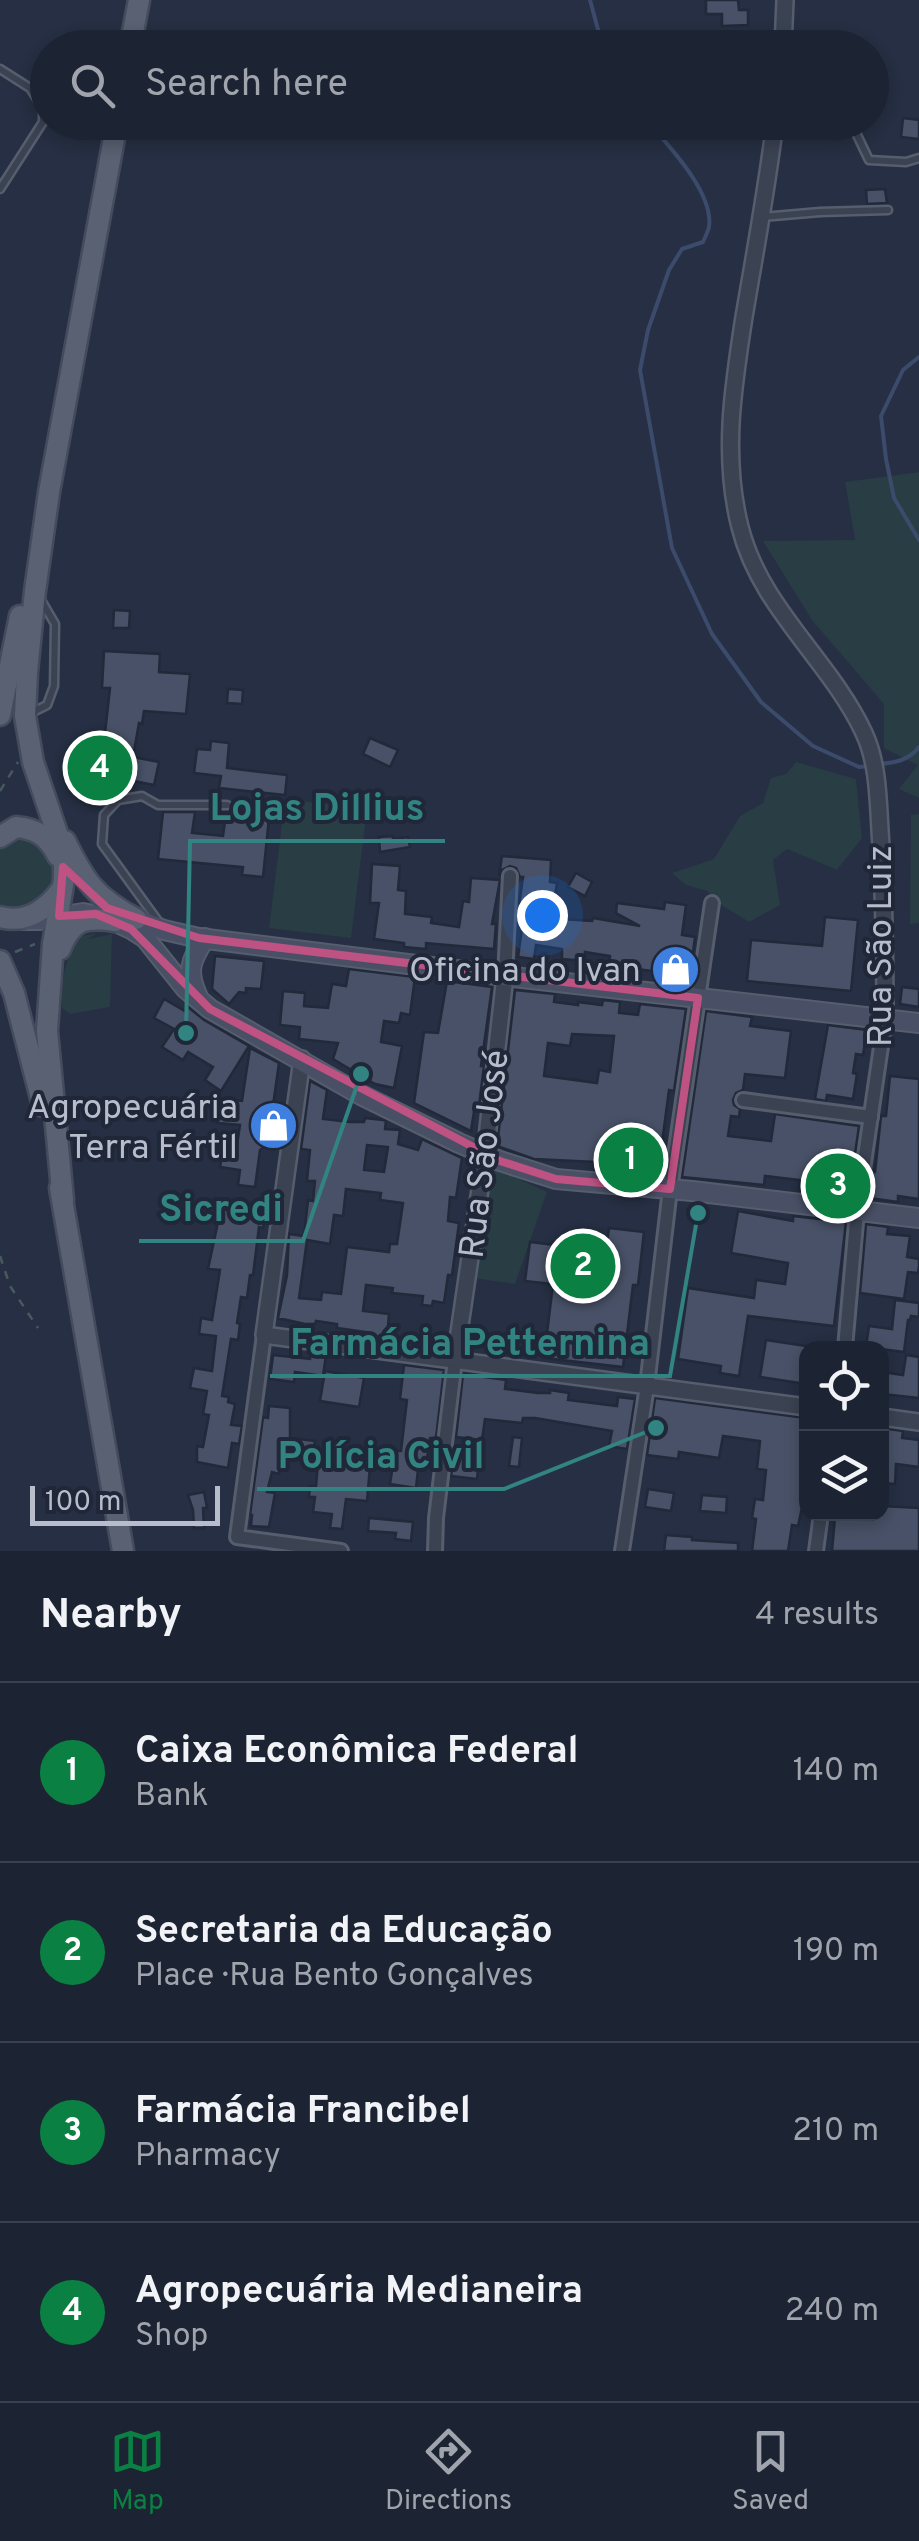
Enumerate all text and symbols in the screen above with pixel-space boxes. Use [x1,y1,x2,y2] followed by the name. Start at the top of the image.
[30,30,889,140] search box
[65,58,120,113] icon: search
[145,61,348,110] text: Search here
[68,730,132,806] pin: 4
[190,773,445,841] callout: Lojas Dillius
[210,786,425,835] text: Lojas Dillius
[860,845,904,1047] street label: Rua São Luiz
[517,890,568,941] your location
[650,943,702,995] shop icon: Oficina do Ivan
[409,950,641,994] place label: Oficina do Ivan
[451,1048,521,1261] street label: Rua São José
[27,1087,238,1171] place label: Agropecuária Terra Fértil
[247,1100,299,1152] shop icon: Agropecuária Terra Fértil
[598,1122,664,1198] pin: 1
[806,1148,870,1224] pin: 3
[139,1173,303,1241] callout: Sicredi
[159,1187,283,1236] text: Sicredi
[550,1228,616,1304] pin: 2
[270,1308,670,1376] callout: Farmácia Petternina
[290,1321,650,1370] text: Farmácia Petternina
[799,1341,889,1521] map controls
[799,1341,889,1431] button: locate
[257,1421,504,1489] callout: Polícia Civil
[799,1431,889,1521] button: layers
[277,1434,485,1483] text: Polícia Civil
[30,1481,220,1526] scale bar
[45,1485,121,1521] text: 100 m
[40,1590,182,1643] text: Nearby
[755,1596,879,1636] text: 4 results
[135,1728,579,1777] text: Caixa Econômica Federal
[66,1752,79,1792] text: 1
[793,1752,879,1792] text: 140 m
[135,1777,209,1817] text: Bank
[135,1908,553,1957] text: Secretaria da Educação
[63,1932,82,1972] text: 2
[793,1932,879,1972] text: 190 m
[135,1957,534,1997] text: Place · Rua Bento Gonçalves
[135,2088,471,2137] text: Farmácia Francibel
[63,2112,82,2152] text: 3
[792,2112,879,2152] text: 210 m
[135,2137,281,2177] text: Pharmacy
[135,2268,583,2317] text: Agropecuária Medianeira
[62,2292,83,2332] text: 4
[785,2292,879,2332] text: 240 m
[135,2317,208,2357] text: Shop
[110,2424,165,2520] tab: Map
[385,2424,512,2520] tab: Directions
[732,2424,809,2520] tab: Saved

